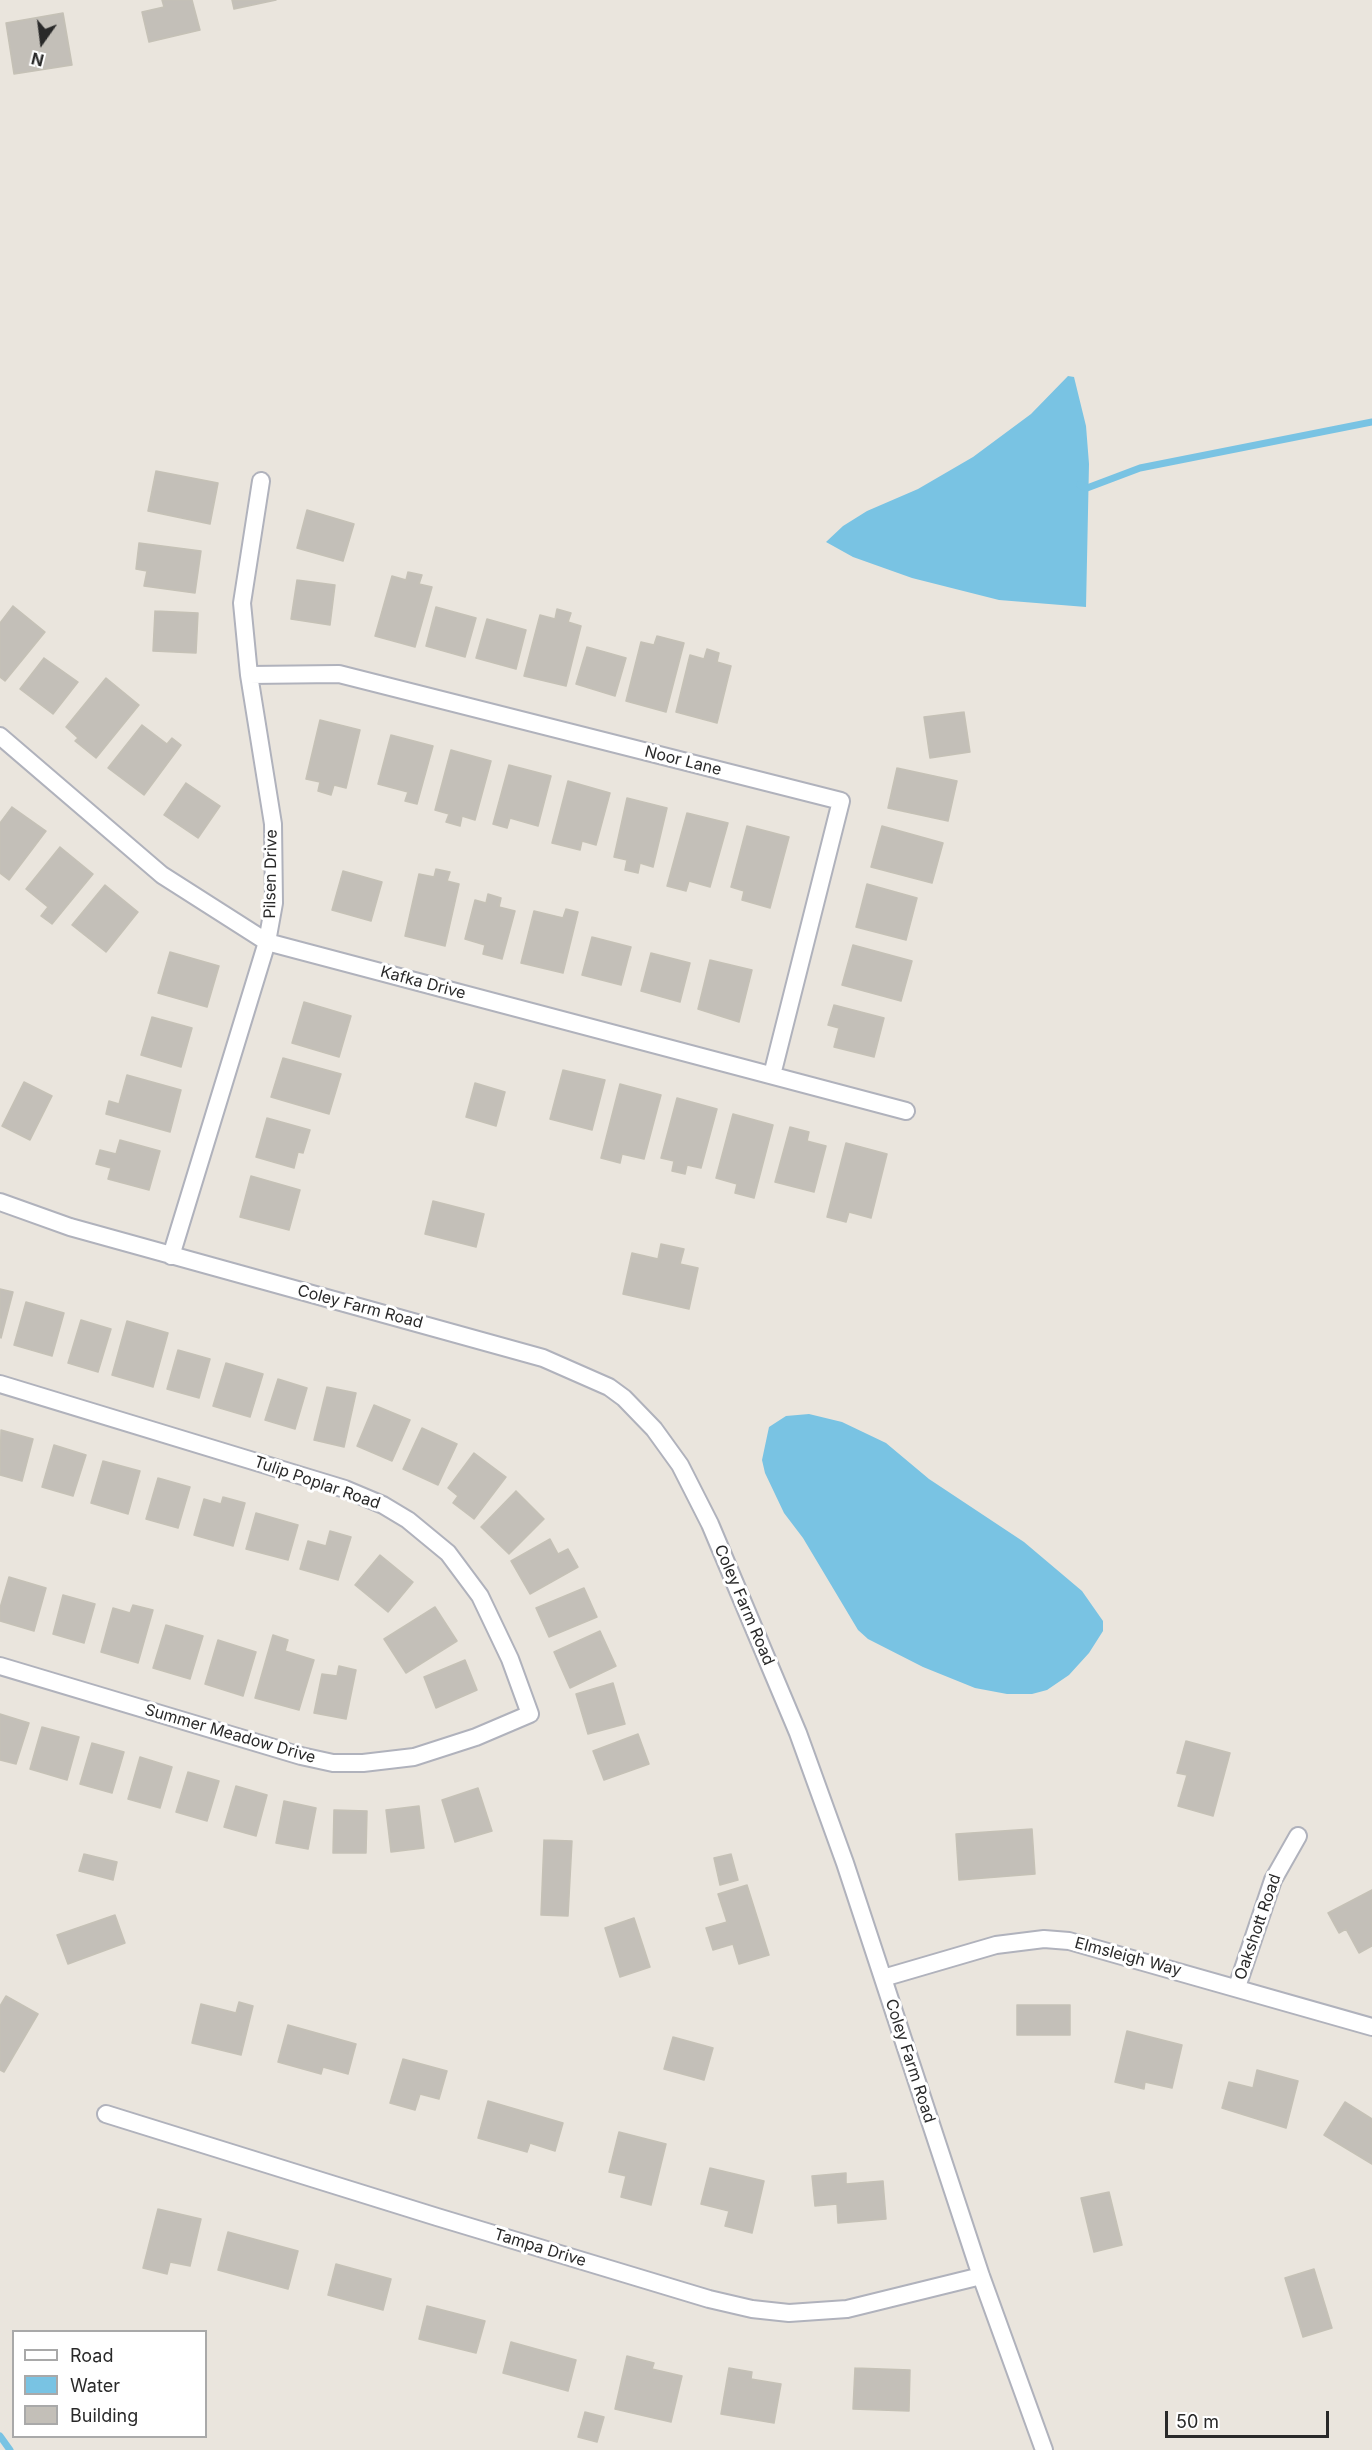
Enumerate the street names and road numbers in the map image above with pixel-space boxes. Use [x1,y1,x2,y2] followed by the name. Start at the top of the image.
[643,742,723,780] street label: Noor Lane
[261,829,281,919] street label: Pilsen Drive
[378,962,468,1004] street label: Kafka Drive
[295,1281,425,1333] street label: Coley Farm Road
[251,1452,383,1514] street label: Tulip Poplar Road
[710,1542,778,1668] street label: Coley Farm Road
[142,1700,318,1768] street label: Summer Meadow Drive
[1231,1872,1285,1982] street label: Oakshott Road
[1073,1934,1183,1980] street label: Elmsleigh Way
[881,1997,939,2125] street label: Coley Farm Road
[492,2225,588,2271] street label: Tampa Drive

